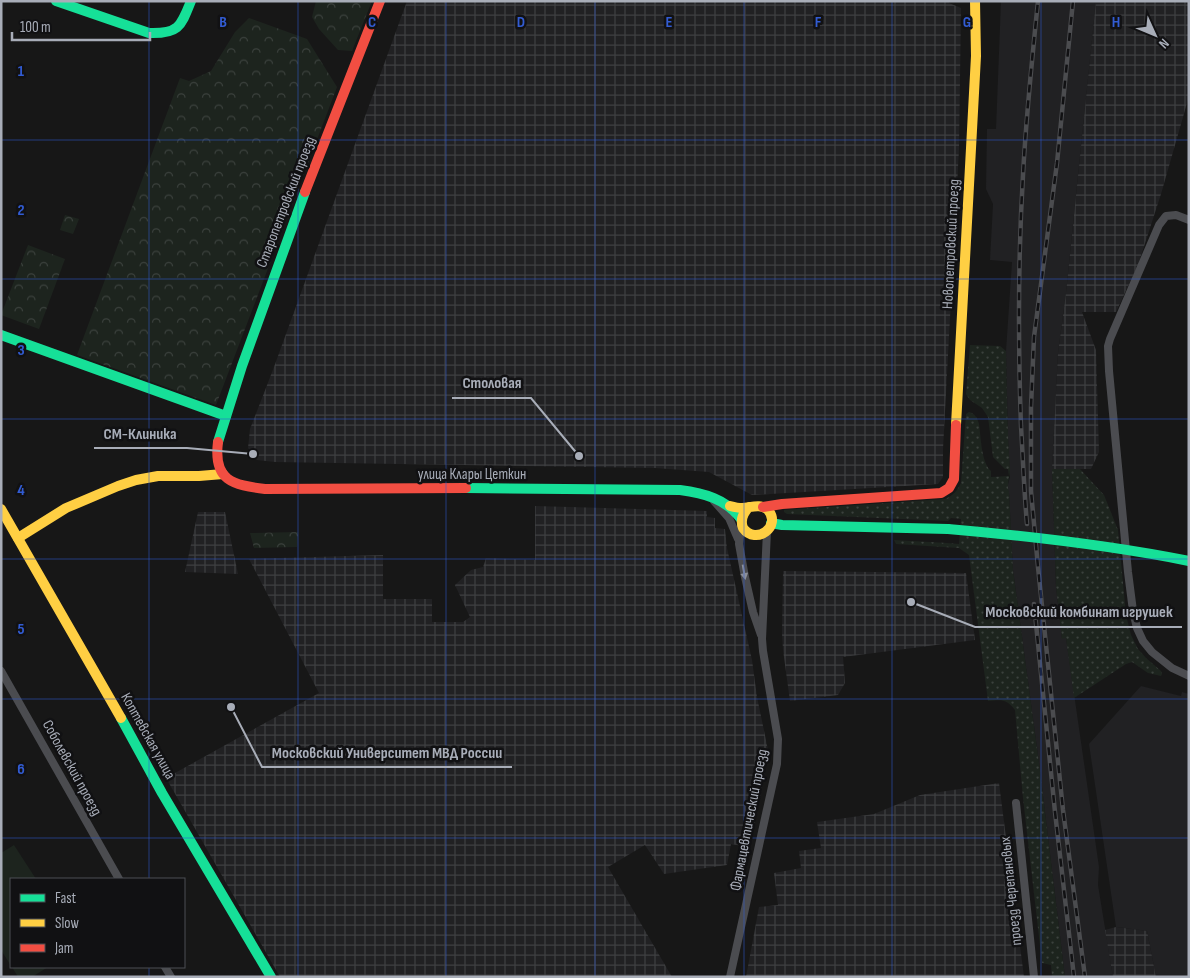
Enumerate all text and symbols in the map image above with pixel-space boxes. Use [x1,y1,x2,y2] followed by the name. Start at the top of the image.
[12,10,150,42] scale bar
[1130,10,1180,60] north arrow
[219,13,227,32] text: B
[368,13,376,32] text: C
[517,13,525,32] text: D
[666,13,673,32] text: E
[815,13,822,32] text: F
[963,13,971,32] text: G
[1112,13,1120,32] text: H
[20,18,51,37] text: 100 m
[1155,35,1173,52] text: N
[18,62,25,81] text: 1
[252,134,320,270] street label: Старопетровский проезд
[938,179,964,309] street label: Новопетровский проезд
[17,201,25,220] text: 2
[17,341,25,360] text: 3
[452,367,531,398] callout: Столовая
[462,374,522,393] text: Столовая
[94,417,187,448] callout: СМ-Клиника
[104,425,176,444] text: СМ-Клиника
[418,465,526,484] street label: улица Клары Цеткин
[17,481,25,500] text: 4
[740,564,748,580] one-way arrow
[975,596,1182,627] callout: Московский комбинат игрушек
[985,603,1173,622] text: Московский комбинат игрушек
[17,620,25,639] text: 5
[116,689,180,783] street label: Коптевская улица
[38,717,106,819] street label: Соболевский проезд
[262,736,512,767] callout: Московский Университет МВД России
[272,744,502,763] text: Московский Университет МВД России
[726,747,772,893] street label: Фармацевтический проезд
[17,760,25,779] text: 6
[996,835,1026,946] street label: проезд Черепановых
[10,878,185,968] legend
[55,889,77,908] text: Fast
[55,914,79,933] text: Slow
[54,939,73,958] text: Jam

